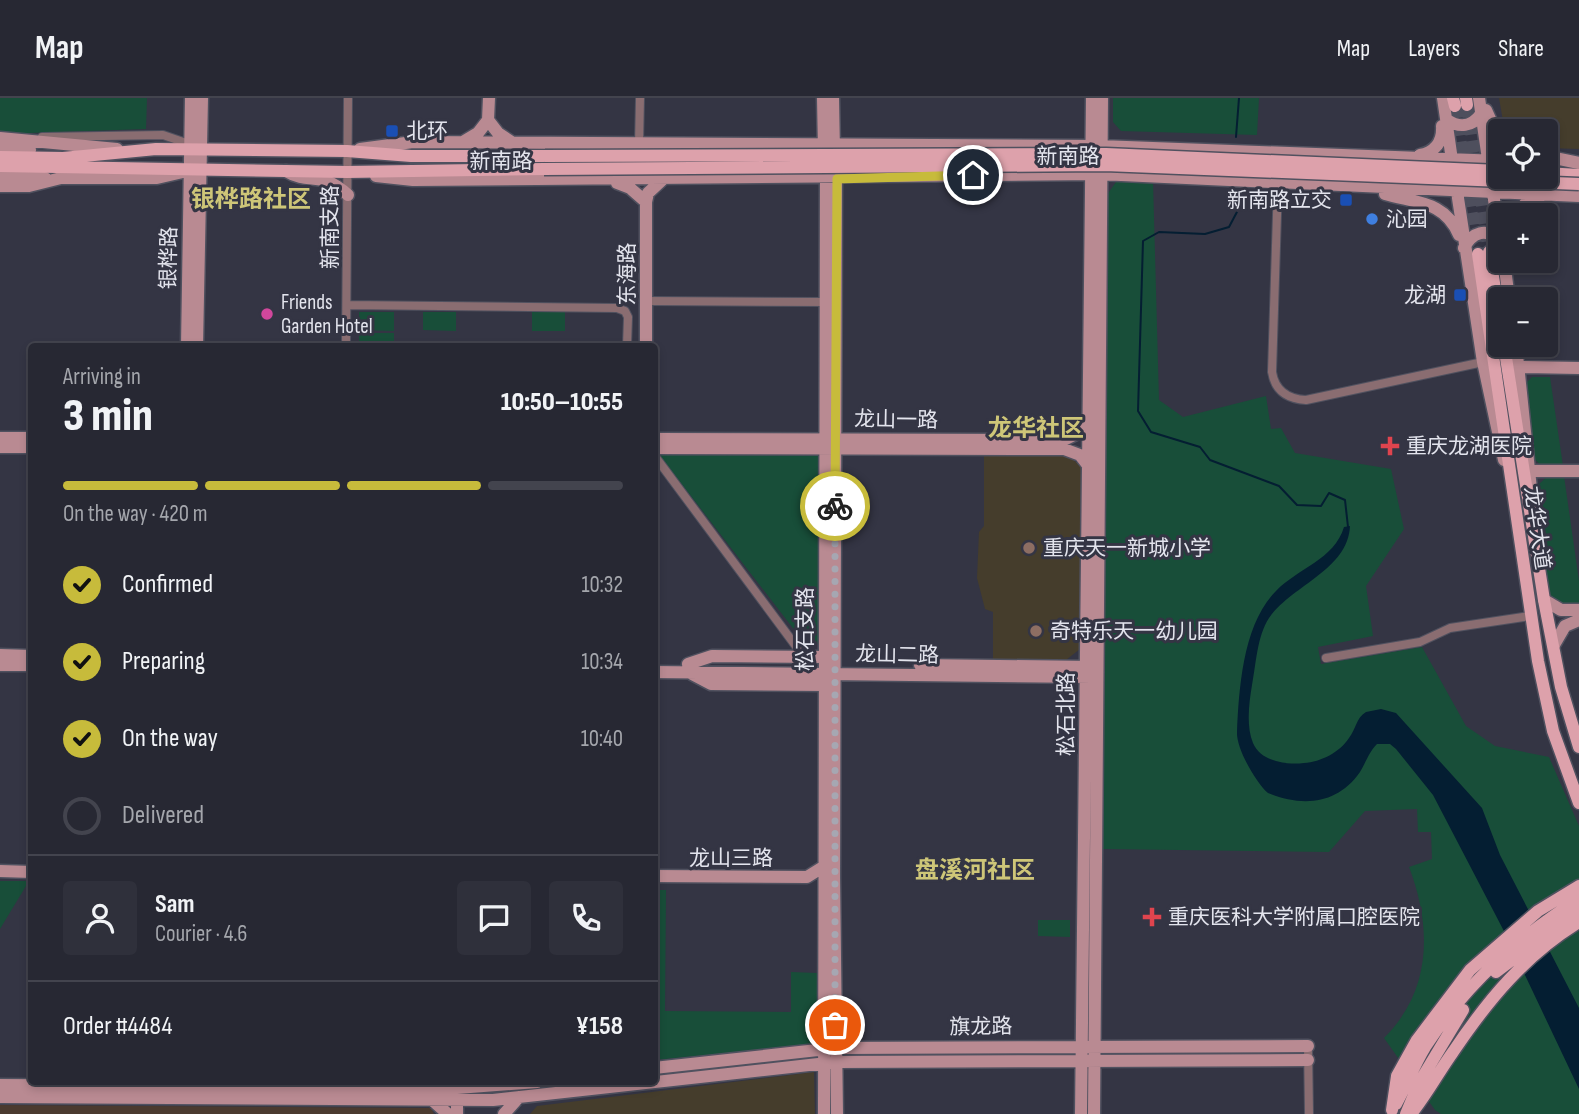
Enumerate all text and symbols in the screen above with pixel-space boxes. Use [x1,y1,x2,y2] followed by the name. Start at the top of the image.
[35,28,84,68] text: Map
[1337,34,1370,63] text: Map
[1408,34,1460,63] text: Layers
[1498,34,1544,63] text: Share
[406,119,448,144] place label: 北环
[1488,119,1558,357] map controls
[1488,119,1558,189] button: locate
[384,123,400,139] marker: 北环
[1037,144,1100,169] street label: 新南路
[943,145,1003,205] pin
[470,149,533,174] street label: 新南路
[954,156,992,194] icon: home
[191,185,311,214] district label: 银桦路社区
[318,185,343,269] street label: 新南支路
[1227,188,1332,213] place label: 新南路立交
[1338,192,1354,208] marker: 新南路立交
[1488,203,1558,273] button: +
[1386,207,1428,232] place label: 沁园
[1364,211,1380,227] marker: 沁园
[156,226,182,290] street label: 银桦路
[615,243,640,306] street label: 东海路
[1404,283,1446,308] place label: 龙湖
[1452,287,1468,303] marker: 龙湖
[1488,287,1558,357] button: −
[281,290,373,339] place label: Friends Garden Hotel
[259,306,275,322] marker: Friends Garden Hotel
[63,363,141,391] text: Arriving in
[501,387,623,418] text: 10:50–10:55
[63,389,153,444] text: 3 min
[854,407,938,433] street label: 龙山一路
[988,414,1084,443] district label: 龙华社区
[1406,434,1532,459] place label: 重庆龙湖医院
[1380,436,1400,456] marker: 重庆龙湖医院
[800,471,870,541] courier
[1519,485,1555,571] street label: 龙华大道
[816,487,854,525] icon: bike
[63,500,207,528] text: On the way · 420 m
[1043,536,1211,561] place label: 重庆天一新城小学
[1021,540,1037,556] marker: 重庆天一新城小学
[63,566,101,604] icon: check
[122,569,213,600] text: Confirmed
[581,571,623,599] text: 10:32
[793,587,818,671] street label: 松石支路
[1050,619,1218,644] place label: 奇特乐天一幼儿园
[1028,623,1044,639] marker: 奇特乐天一幼儿园
[855,642,939,668] street label: 龙山二路
[63,643,101,681] icon: check
[122,646,205,677] text: Preparing
[581,648,623,676] text: 10:34
[1054,672,1079,756] street label: 松石北路
[63,720,101,758] icon: check
[122,723,218,754] text: On the way
[581,725,623,753] text: 10:40
[122,800,204,831] text: Delivered
[689,846,773,871] street label: 龙山三路
[915,856,1035,885] district label: 盘溪河社区
[63,881,137,955] button: person
[457,881,531,955] button: chat
[549,881,623,955] button: phone
[155,889,195,920] text: Sam
[1168,905,1420,930] place label: 重庆医科大学附属口腔医院
[1142,907,1162,927] marker: 重庆医科大学附属口腔医院
[155,920,247,948] text: Courier · 4.6
[805,995,865,1055] pin
[816,1006,854,1044] icon: bag
[63,1011,172,1042] text: Order #4484
[576,1011,623,1042] text: ¥158
[949,1014,1013,1040] street label: 旗龙路

